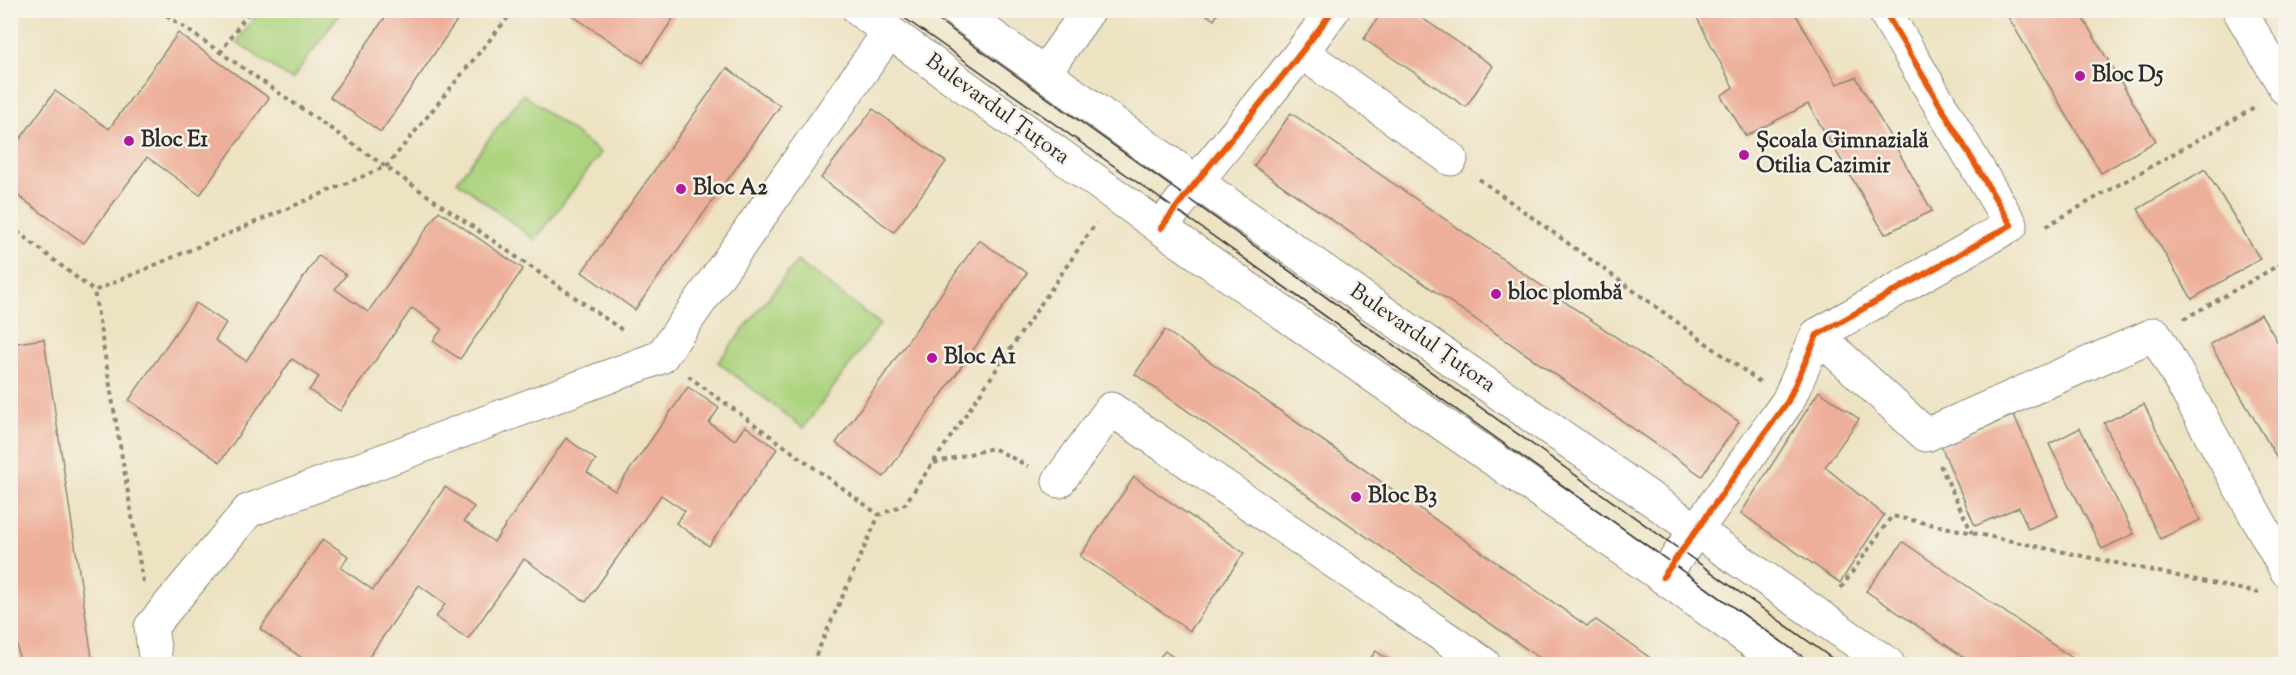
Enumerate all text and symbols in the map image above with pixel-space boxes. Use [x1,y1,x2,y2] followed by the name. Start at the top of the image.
[918,47,1076,173] street label: Bulevardul Țuțora
[2092,60,2164,92] place label: Bloc D5
[2073,69,2087,83] marker: Bloc D5
[141,125,209,157] place label: Bloc E1
[1756,126,1930,183] place label: Școala Gimnazială Otilia Cazimir
[122,134,136,148] marker: Bloc E1
[1737,148,1751,162] marker: Școala Gimnazială Otilia Cazimir
[693,173,768,205] place label: Bloc A2
[674,182,688,196] marker: Bloc A2
[1342,277,1502,401] street label: Bulevardul Țuțora
[1507,278,1624,310] place label: bloc plombă
[1489,287,1503,301] marker: bloc plombă
[944,342,1016,374] place label: Bloc A1
[925,351,939,365] marker: Bloc A1
[1368,481,1437,513] place label: Bloc B3
[1349,490,1363,504] marker: Bloc B3

